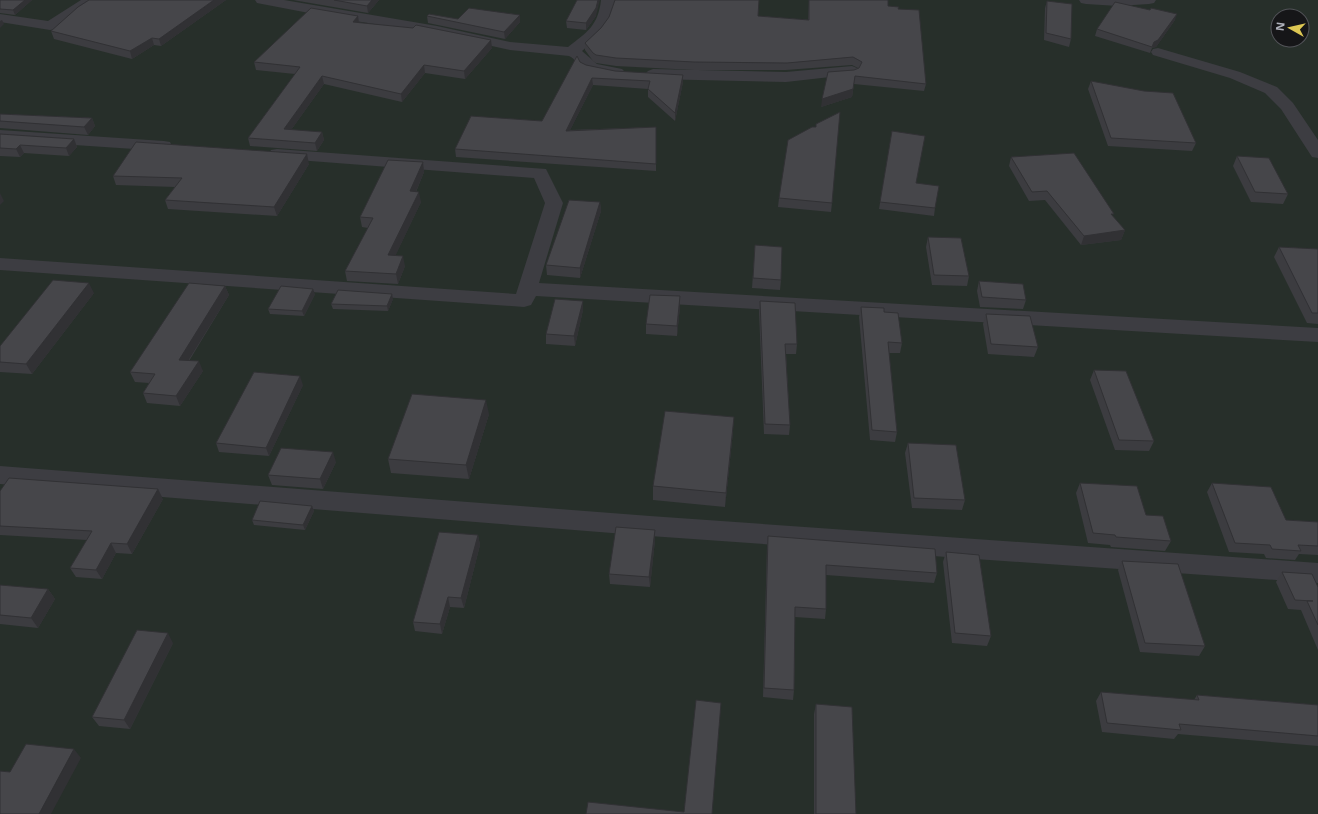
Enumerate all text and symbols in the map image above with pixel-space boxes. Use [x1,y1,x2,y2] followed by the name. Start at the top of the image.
[1270,8,1310,48] north arrow
[1272,21,1288,32] text: N

